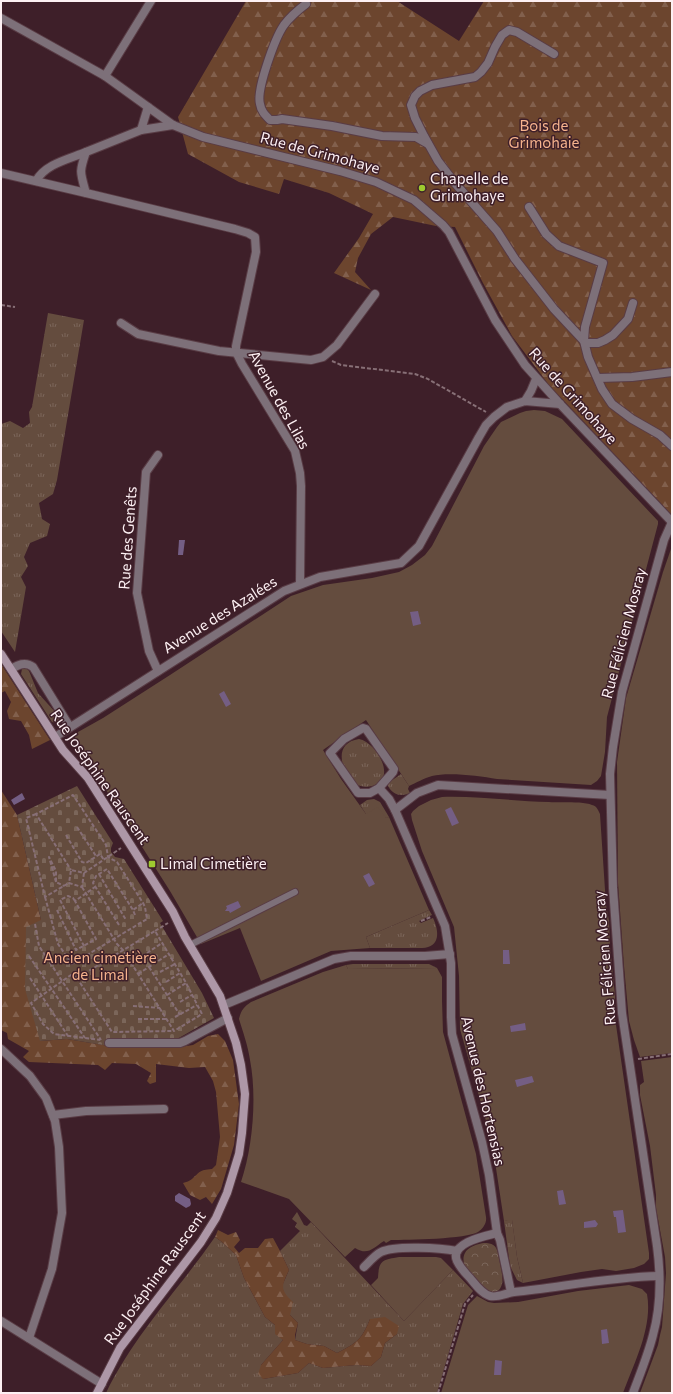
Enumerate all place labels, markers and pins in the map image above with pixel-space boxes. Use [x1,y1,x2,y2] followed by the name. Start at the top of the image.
[430,169,509,204] place label: Chapelle de Grimohaye
[417,183,427,193] marker: Chapelle de Grimohaye
[160,854,267,872] place label: Limal Cimetière
[147,859,157,869] marker: Limal Cimetière

